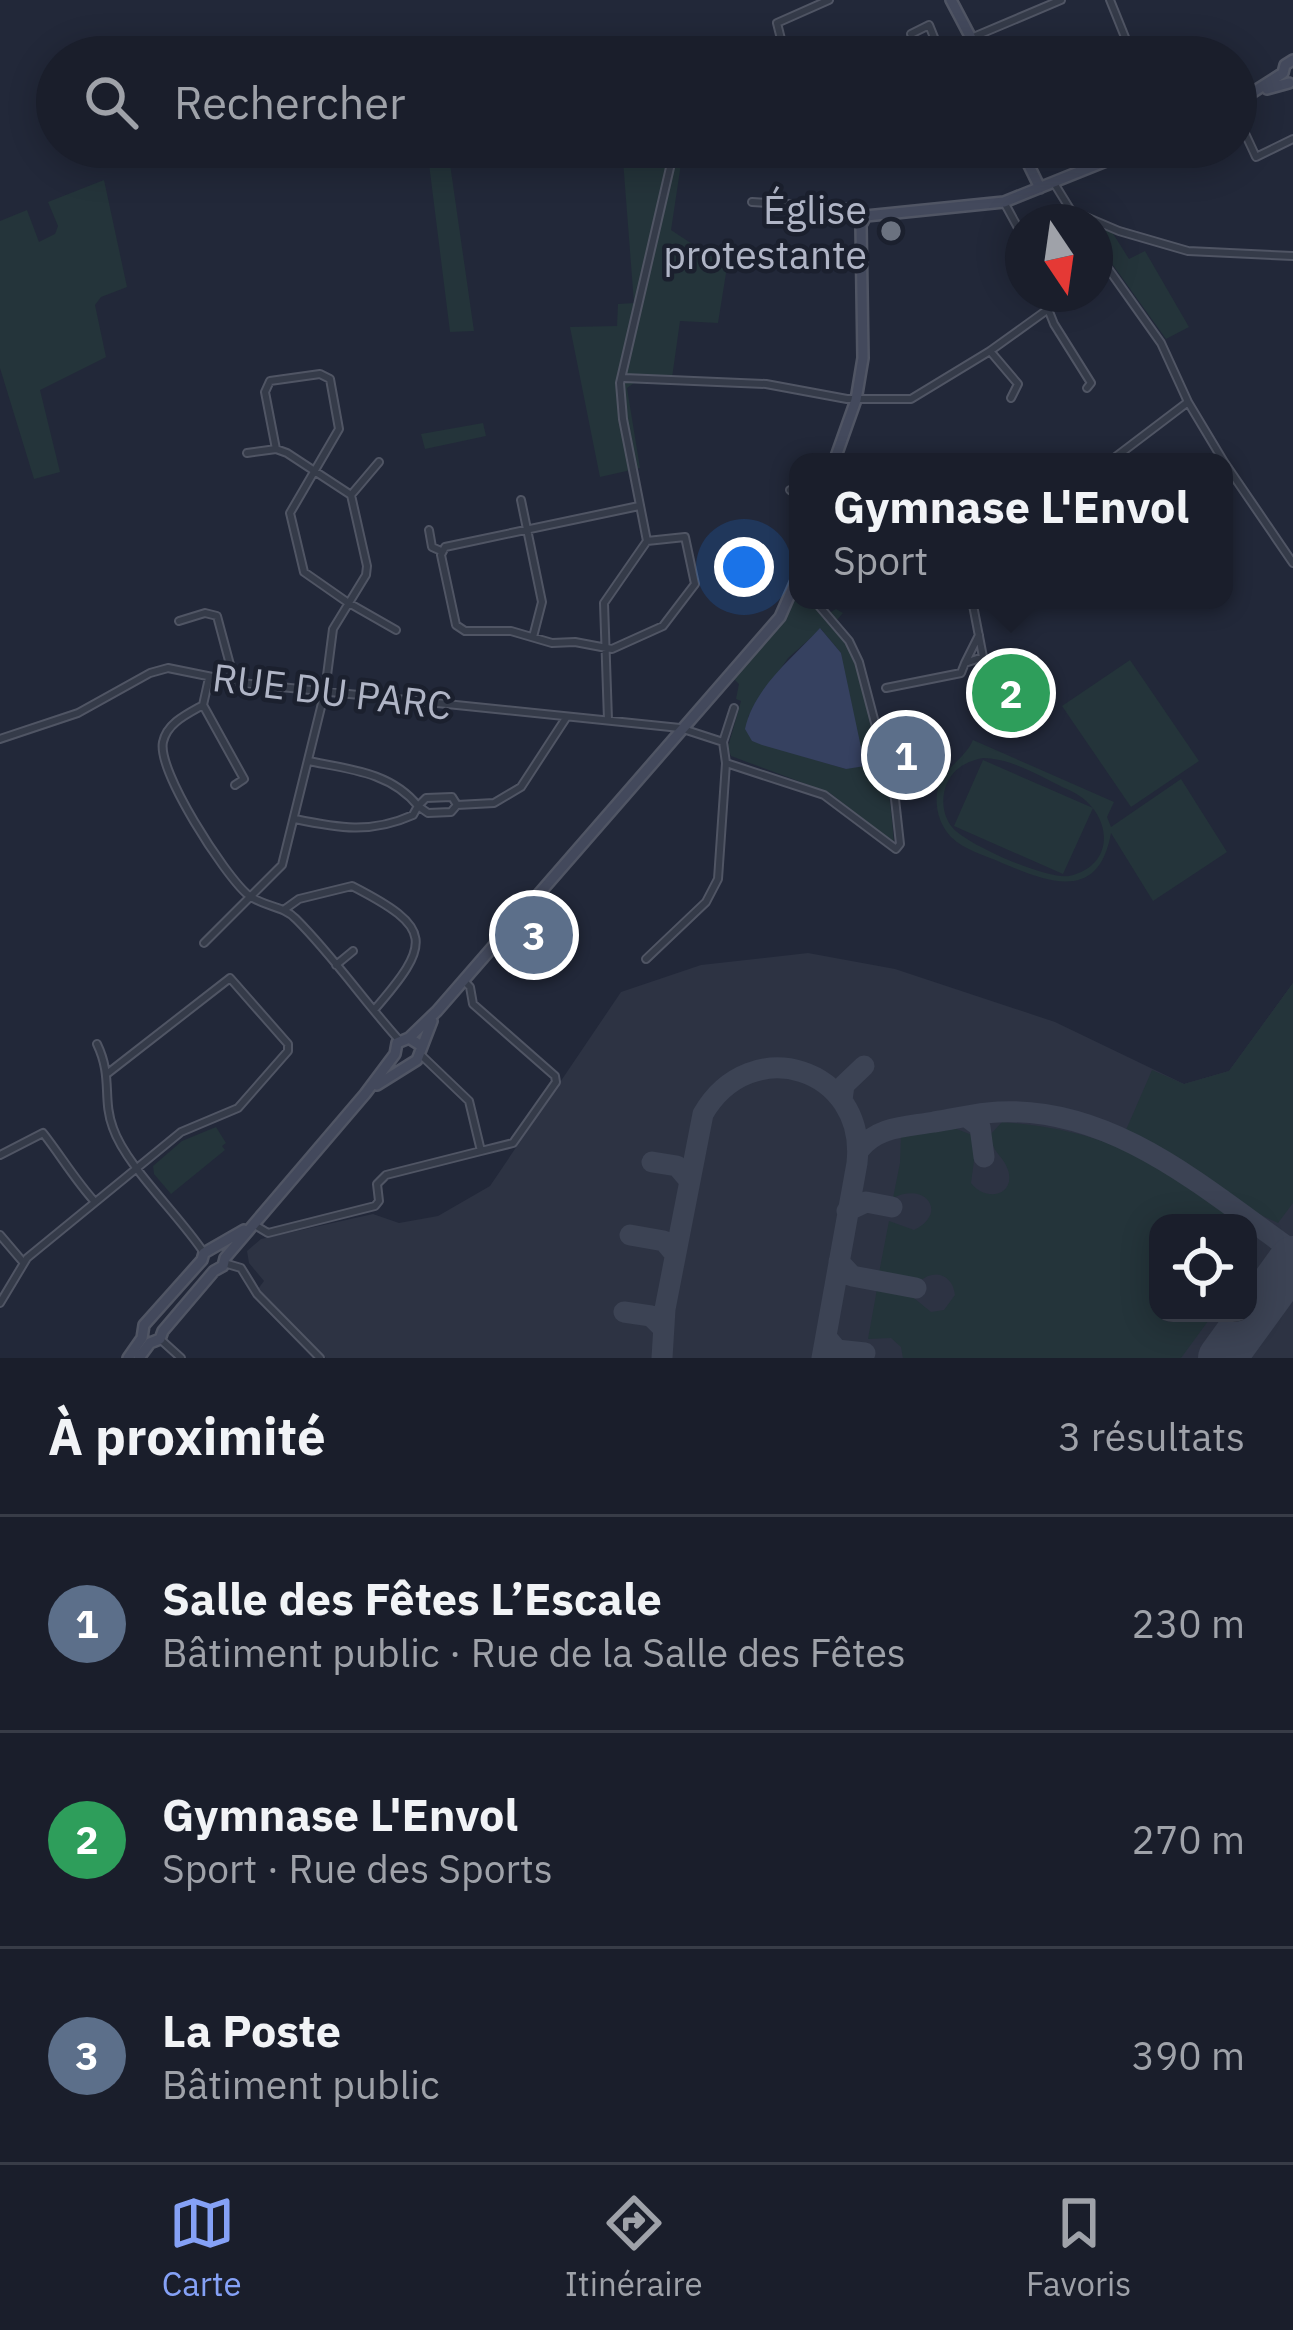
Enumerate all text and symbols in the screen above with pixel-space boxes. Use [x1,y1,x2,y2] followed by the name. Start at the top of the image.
[36,36,1257,168] search box
[78,69,144,135] icon: search
[174,73,405,131] text: Rechercher
[663,184,867,280] place label: Église protestante
[1005,204,1113,312] north arrow
[878,218,904,244] marker: Église protestante
[789,453,1233,609] popup
[833,477,1189,535] text: Gymnase L'Envol
[833,535,928,586] text: Sport
[714,537,774,597] your location
[972,648,1050,738] pin: 2
[210,651,454,731] street label: RUE DU PARC
[867,710,945,800] pin: 1
[495,890,573,980] pin: 3
[1149,1214,1257,1322] map controls
[1149,1214,1257,1322] button: locate
[48,1403,326,1469] text: À proximité
[1058,1411,1245,1462] text: 3 résultats
[162,1569,662,1627] text: Salle des Fêtes L’Escale
[75,1598,99,1649] text: 1
[1132,1598,1245,1649] text: 230 m
[162,1627,906,1678] text: Bâtiment public · Rue de la Salle des Fêtes
[162,1785,518,1843] text: Gymnase L'Envol
[75,1814,99,1865] text: 2
[1132,1814,1245,1865] text: 270 m
[162,1843,553,1894] text: Sport · Rue des Sports
[162,2001,341,2059] text: La Poste
[75,2030,99,2081] text: 3
[1132,2030,1245,2081] text: 390 m
[162,2059,440,2110] text: Bâtiment public
[162,2190,242,2305] tab: Carte
[565,2190,703,2305] tab: Itinéraire
[1026,2190,1131,2305] tab: Favoris

